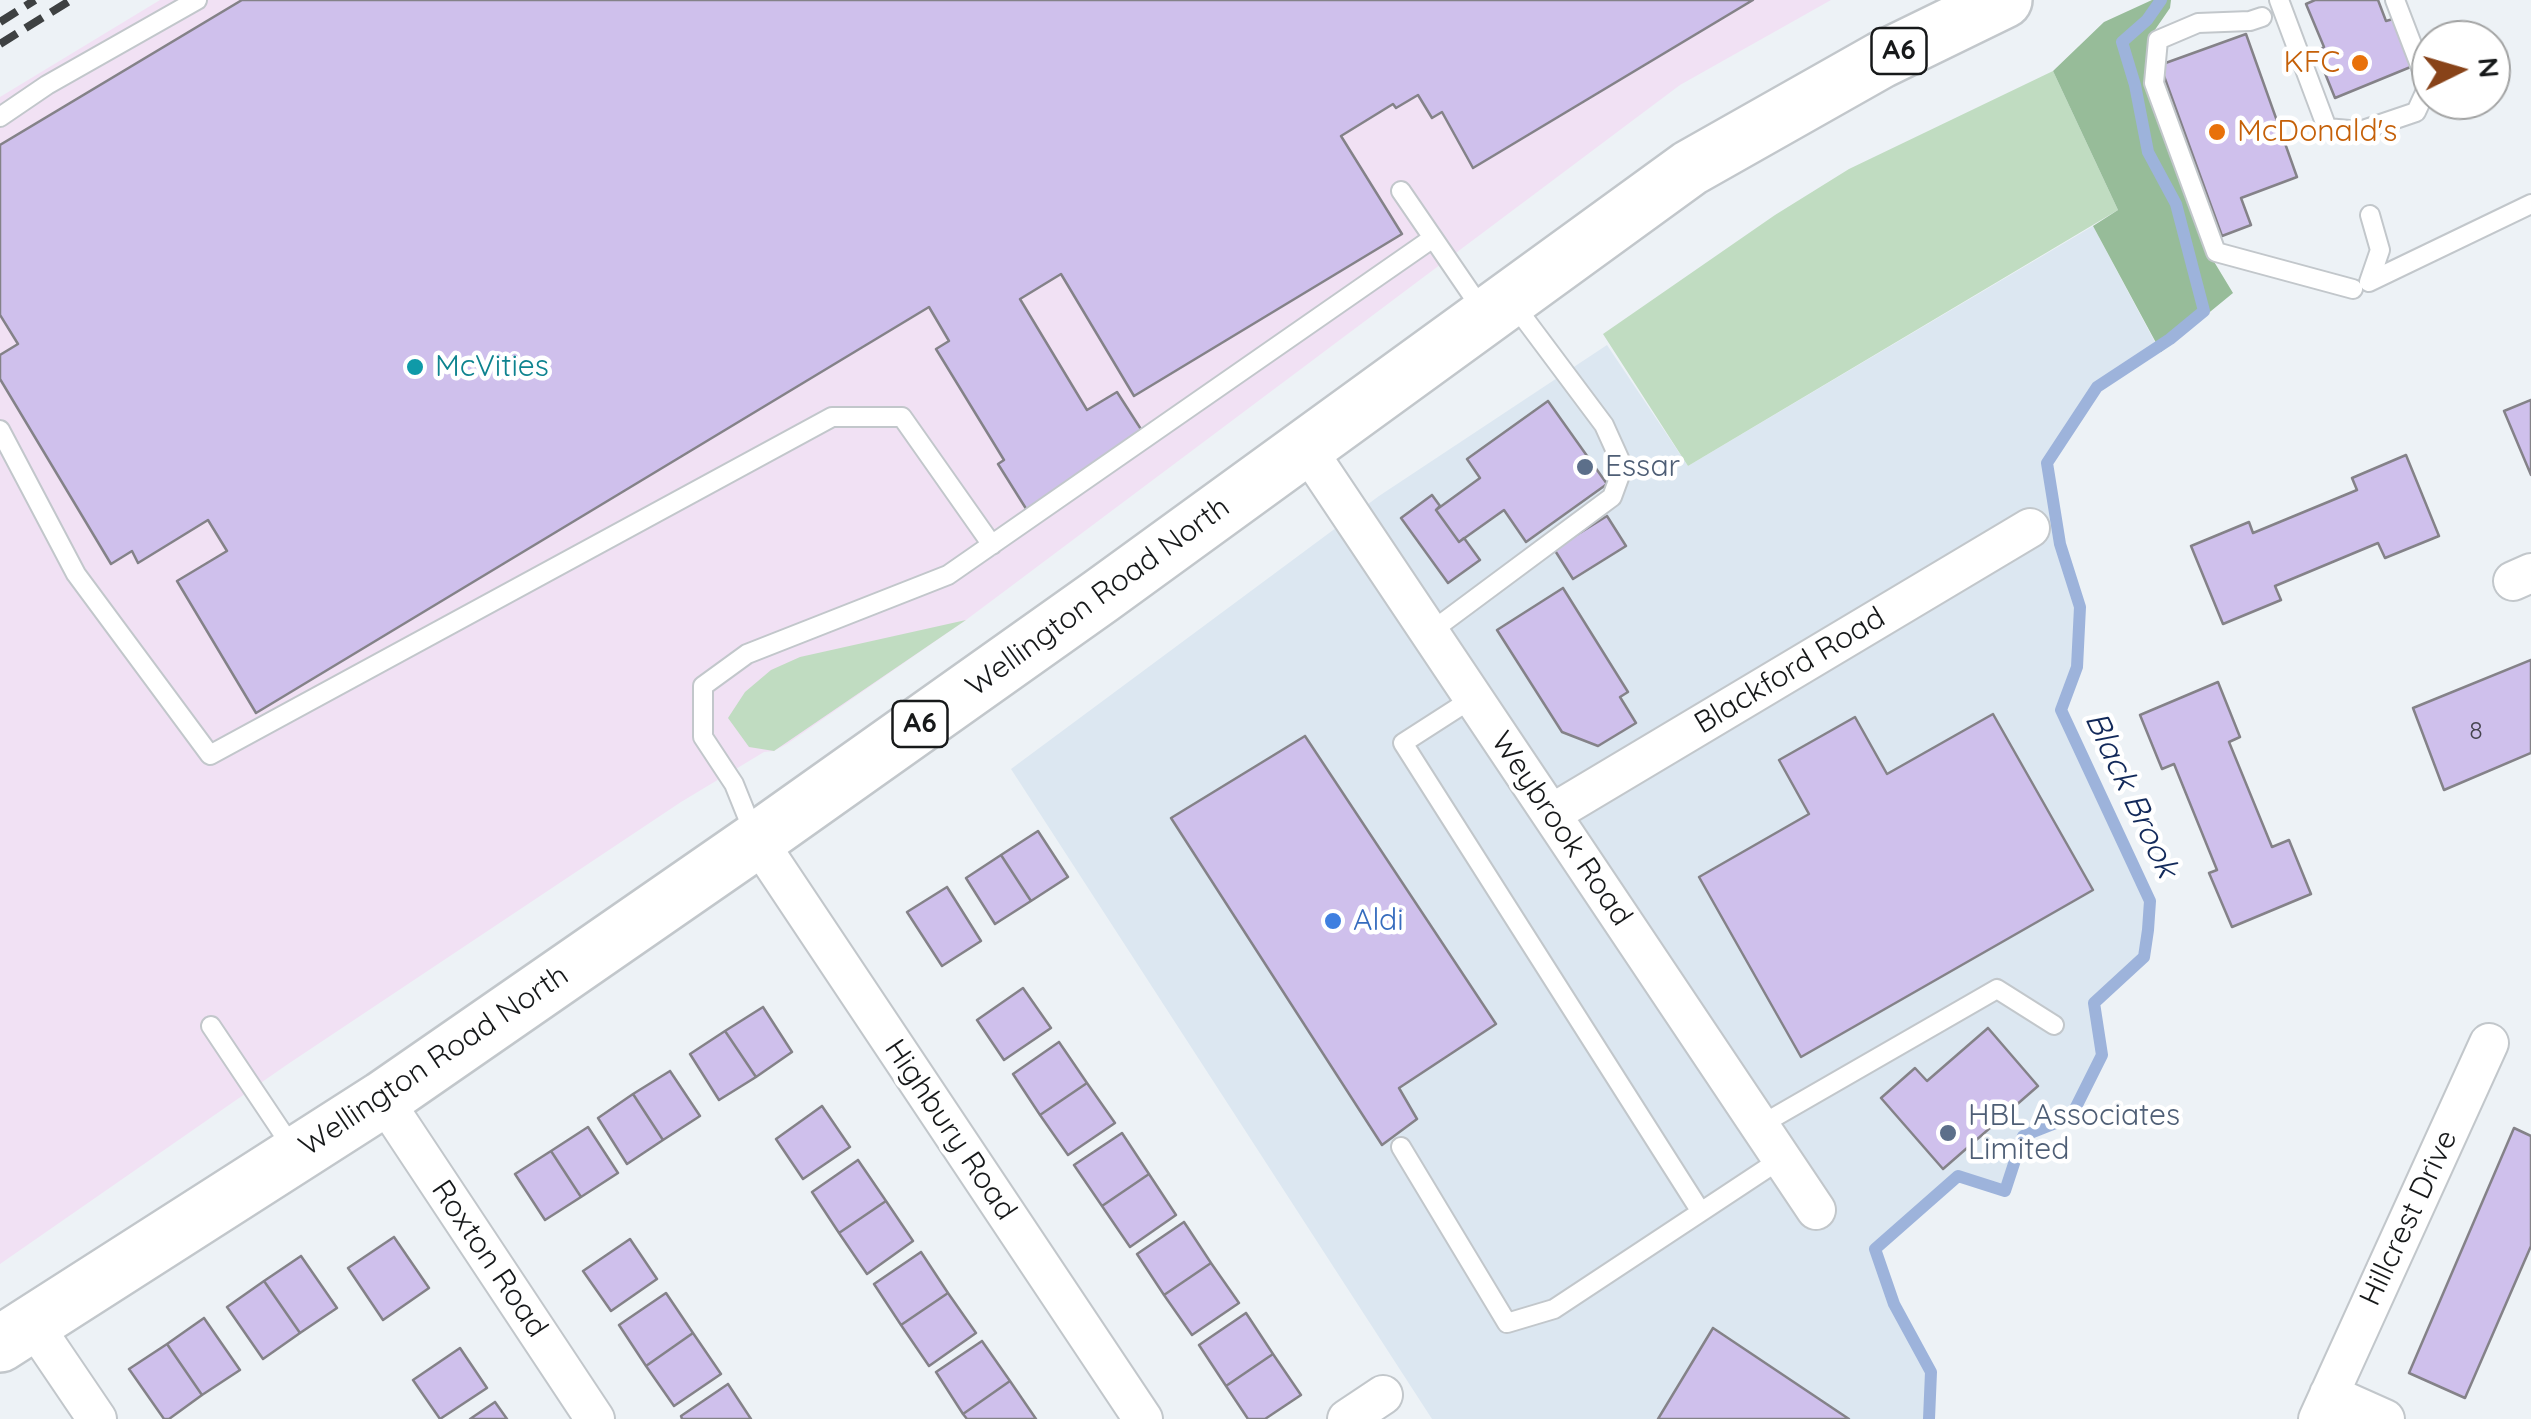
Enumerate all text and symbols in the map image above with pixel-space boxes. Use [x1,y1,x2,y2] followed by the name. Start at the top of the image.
[2411,20,2511,120] north arrow
[1872,28,1926,74] road number: A6
[2283,45,2340,81] place label: KFC
[2349,52,2371,74] marker: KFC
[2471,56,2508,79] text: N
[2237,114,2397,150] place label: McDonald's
[2206,121,2228,143] marker: McDonald's
[435,349,549,385] place label: McVities
[404,356,426,378] marker: McVities
[1605,449,1680,485] place label: Essar
[1574,456,1596,478] marker: Essar
[959,489,1237,705] street label: Wellington Road North
[1688,600,1892,742] street label: Blackford Road
[892,701,948,747] road number: A6
[2076,706,2186,884] water label: Black Brook
[2469,716,2483,746] house number: 8
[1483,725,1639,933] street label: Weybrook Road
[1353,903,1404,939] place label: Aldi
[1322,910,1344,932] marker: Aldi
[293,958,575,1164] street label: Wellington Road North
[876,1033,1024,1227] street label: Highbury Road
[1968,1098,2180,1168] place label: HBL Associates Limited
[1937,1122,1959,1144] marker: HBL Associates Limited
[2353,1125,2465,1311] street label: Hillcrest Drive
[423,1174,555,1344] street label: Roxton Road

